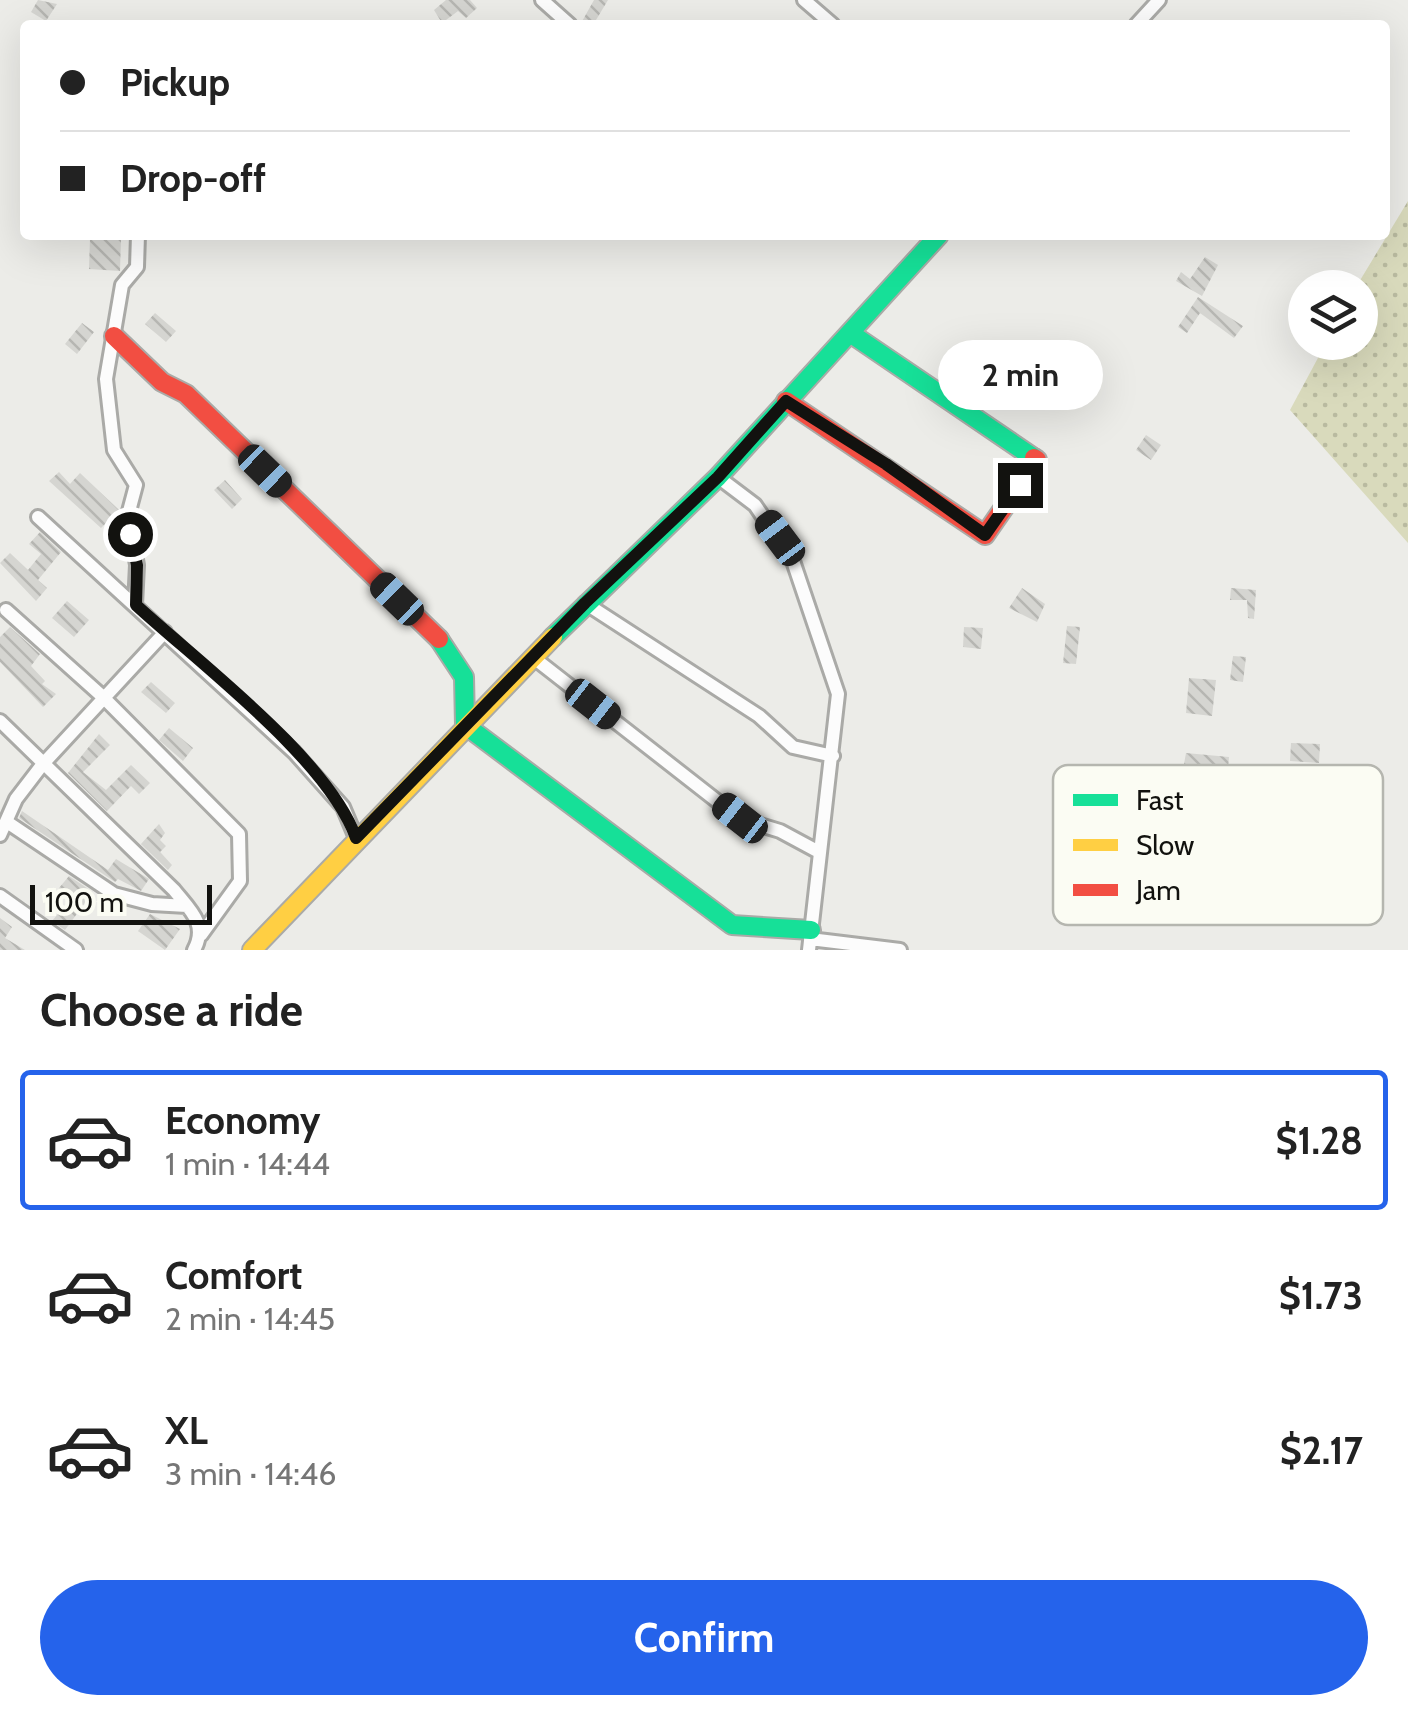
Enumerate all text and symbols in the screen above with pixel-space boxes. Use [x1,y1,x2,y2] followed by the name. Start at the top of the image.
[120,59,230,106] text: Pickup
[120,155,266,202] text: Drop-off
[1288,270,1378,360] map controls
[1288,270,1378,360] button: layers
[938,340,1102,410] callout: 2 min
[982,355,1059,394] text: 2 min
[233,439,297,503] car
[998,463,1043,508] route end
[750,505,810,571] car
[108,512,153,557] route start
[365,567,429,631] car
[560,674,626,734] car
[1053,765,1383,925] legend
[1136,783,1184,817] text: Fast
[707,788,773,848] car
[1136,828,1194,862] text: Slow
[1135,873,1181,907] text: Jam
[30,880,212,924] scale bar
[45,885,124,919] text: 100 m
[40,983,303,1037] text: Choose a ride
[45,1095,135,1185] icon: car
[165,1097,320,1144] text: Economy
[1275,1117,1363,1164] text: $1.28
[165,1144,330,1183] text: 1 min · 14:44
[45,1250,135,1340] icon: car
[165,1252,302,1299] text: Comfort
[1279,1272,1363,1319] text: $1.73
[165,1299,335,1338] text: 2 min · 14:45
[45,1405,135,1495] icon: car
[165,1407,208,1454] text: XL
[1280,1427,1363,1474] text: $2.17
[165,1454,337,1493] text: 3 min · 14:46
[40,1580,1368,1695] button: Confirm

